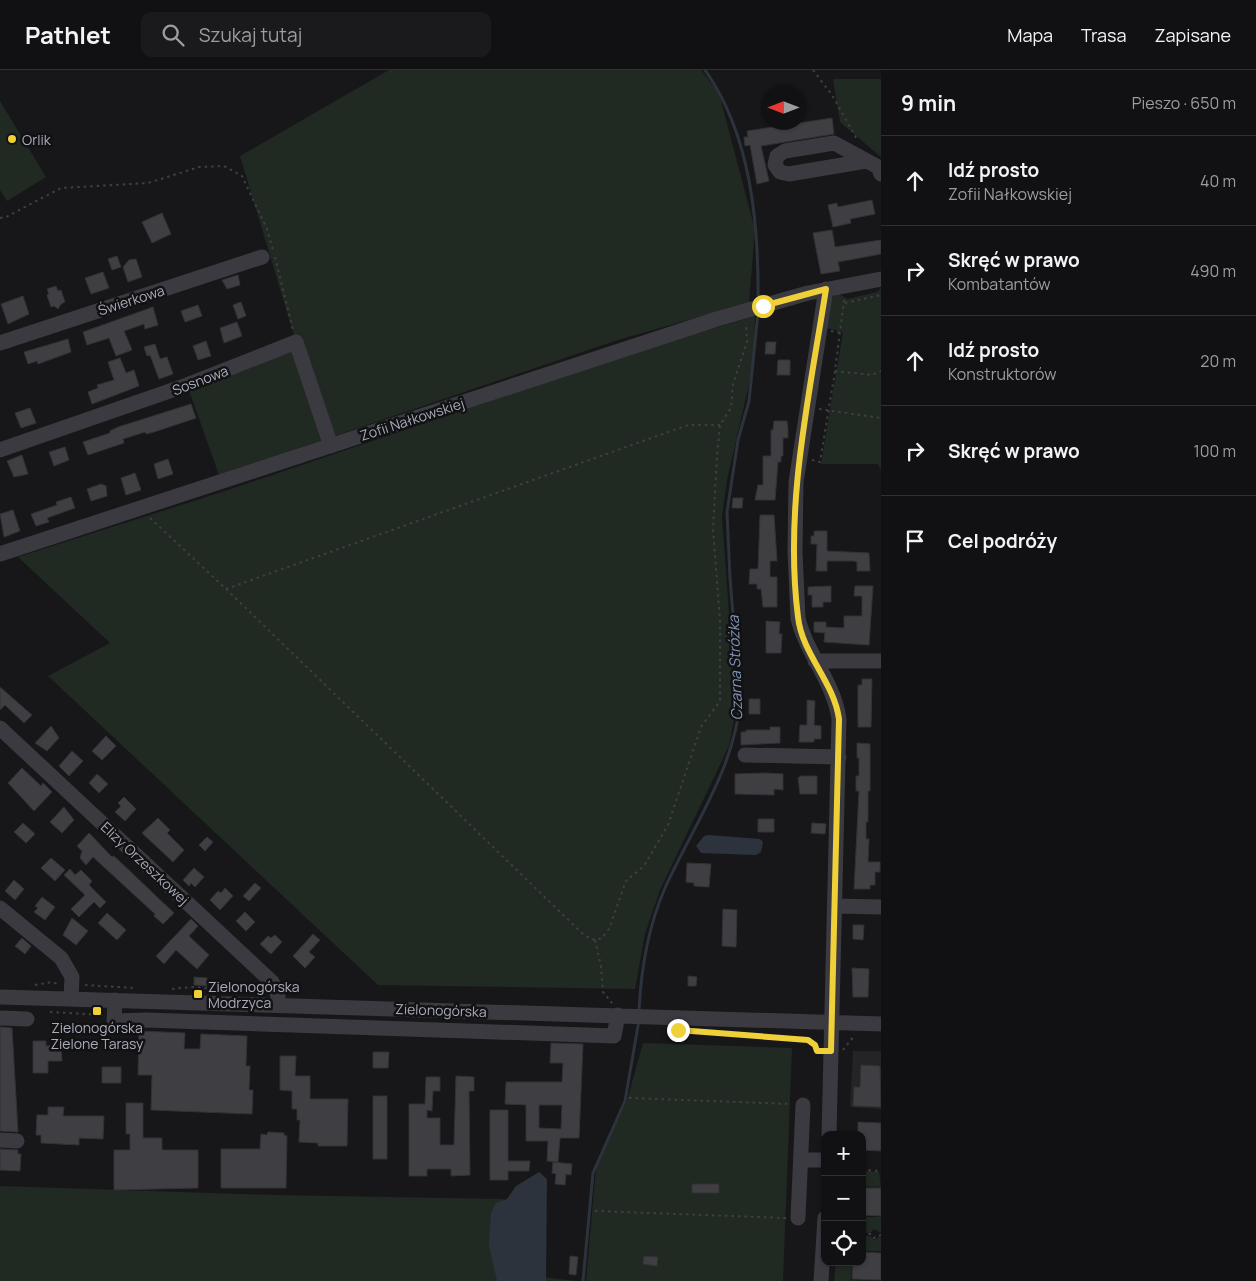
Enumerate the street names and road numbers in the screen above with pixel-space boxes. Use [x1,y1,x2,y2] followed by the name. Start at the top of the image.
[95,280,167,320] street label: Świerkowa
[169,361,231,399] street label: Sosnowa
[357,393,467,445] street label: Zofii Nałkowskiej
[97,817,193,909] street label: Elizy Orzeszkowej
[395,999,487,1021] street label: Zielonogórska

